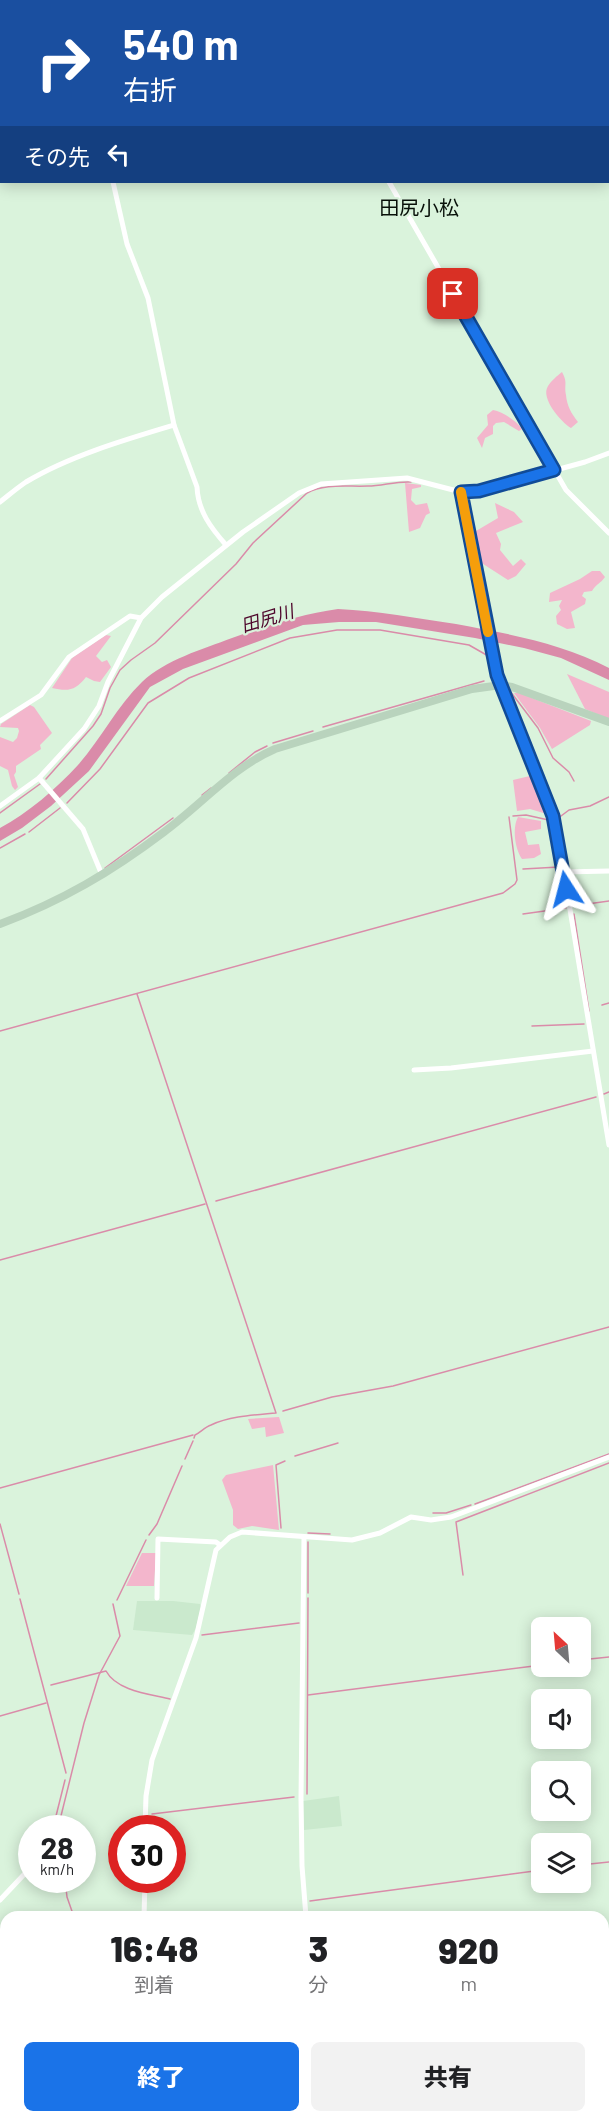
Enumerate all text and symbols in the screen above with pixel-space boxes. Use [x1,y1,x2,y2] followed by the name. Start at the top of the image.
[123,18,238,68] text: 540 m
[24,24,102,102] icon: right
[123,73,177,105] text: 右折
[102,138,135,171] icon: left
[24,143,90,169] text: その先
[379,195,459,219] district label: 田尻小松
[427,268,478,319] pin
[436,277,469,310] icon: arrive
[238,599,298,636] water label: 田尻川
[534,857,598,921] position arrow
[531,1617,591,1677] north arrow
[531,1617,591,1893] map controls
[531,1689,591,1749] button: sound
[531,1761,591,1821] button: search
[108,1815,186,1893] speed limit sign: 30
[40,1829,74,1865] text: 28
[531,1833,591,1893] button: layers
[40,1860,74,1878] text: km/h
[110,1926,198,1969] text: 16:48
[309,1926,328,1969] text: 3
[439,1928,499,1971] text: 920
[460,1971,477,1995] text: m
[134,1972,174,1996] text: 到着
[308,1972,328,1996] text: 分
[24,2042,299,2111] button: 終了
[311,2042,585,2111] button: 共有

